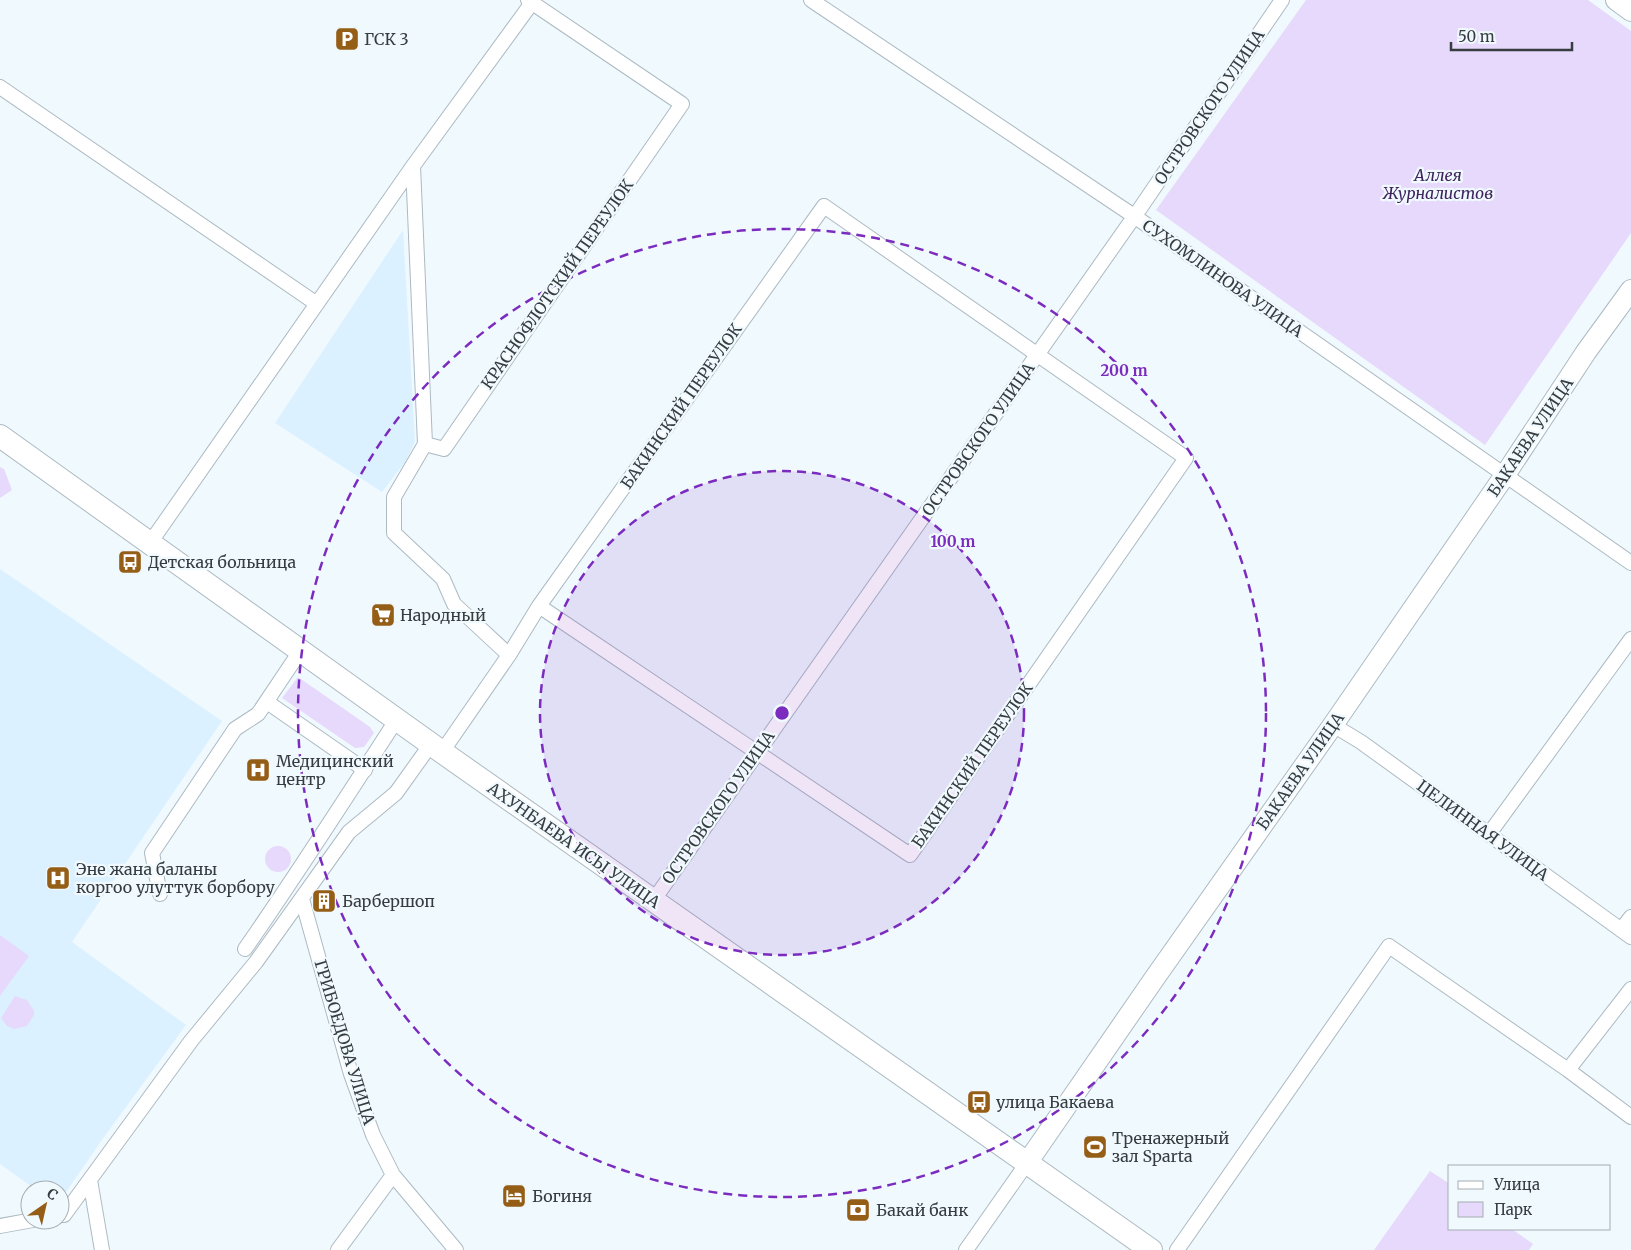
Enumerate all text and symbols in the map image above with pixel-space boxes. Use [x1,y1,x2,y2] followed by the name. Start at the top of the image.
[1451,20,1572,52] scale bar
[1150,25,1269,188] street label: ОСТРОВСКОГО УЛИЦА
[334,26,360,52] parking icon: ГСК 3
[1458,27,1495,46] text: 50 m
[364,29,409,49] place label: ГСК 3
[1382,165,1493,203] park label: Аллея Журналистов
[477,175,638,393] street label: КРАСНОФЛОТСКИЙ ПЕРЕУЛОК
[1139,215,1308,342] street label: СУХОМЛИНОВА УЛИЦА
[616,319,746,493] street label: БАКИНСКИЙ ПЕРЕУЛОК
[917,358,1039,519] street label: ОСТРОВСКОГО УЛИЦА
[1100,361,1148,380] text: 200 m
[1483,373,1578,500] street label: БАКАЕВА УЛИЦА
[931,532,975,551] text: 100 m
[117,549,143,575] bus stop icon: Детская больница
[148,552,297,572] place label: Детская больница
[370,602,396,628] supermarket icon: Народный
[400,605,486,625] place label: Народный
[907,678,1037,852] street label: БАКИНСКИЙ ПЕРЕУЛОК
[773,704,791,722] centre of rings
[1252,708,1348,834] street label: БАКАЕВА УЛИЦА
[657,726,779,887] street label: ОСТРОВСКОГО УЛИЦА
[276,751,394,789] place label: Медицинский центр
[245,757,271,783] hospital icon: Медицинский центр
[1413,775,1553,885] street label: ЦЕЛИННАЯ УЛИЦА
[483,777,665,913] street label: АХУНБАЕВА ИСЫ УЛИЦА
[76,859,276,897] place label: Эне жана баланы коргоо улуттук борбору
[45,865,71,891] hospital icon: Эне жана баланы коргоо улуттук борбору
[311,888,337,914] building icon: Барбершоп
[342,891,435,911] place label: Барбершоп
[310,957,380,1128] street label: ГРИБОЕДОВА УЛИЦА
[966,1089,992,1115] bus stop icon: улица Бакаева
[996,1092,1114,1112] place label: улица Бакаева
[1112,1128,1229,1166] place label: Тренажерный зал Sparta
[1082,1134,1108,1160] sports icon: Тренажерный зал Sparta
[1448,1165,1611,1230] legend
[1493,1175,1540,1194] text: Улица
[20,1180,70,1230] north arrow
[501,1183,527,1209] hotel icon: Богиня
[43,1184,61,1204] text: С
[532,1186,592,1206] place label: Богиня
[845,1197,871,1223] bank icon: Бакай банк
[876,1200,968,1220] place label: Бакай банк
[1494,1200,1533,1219] text: Парк

